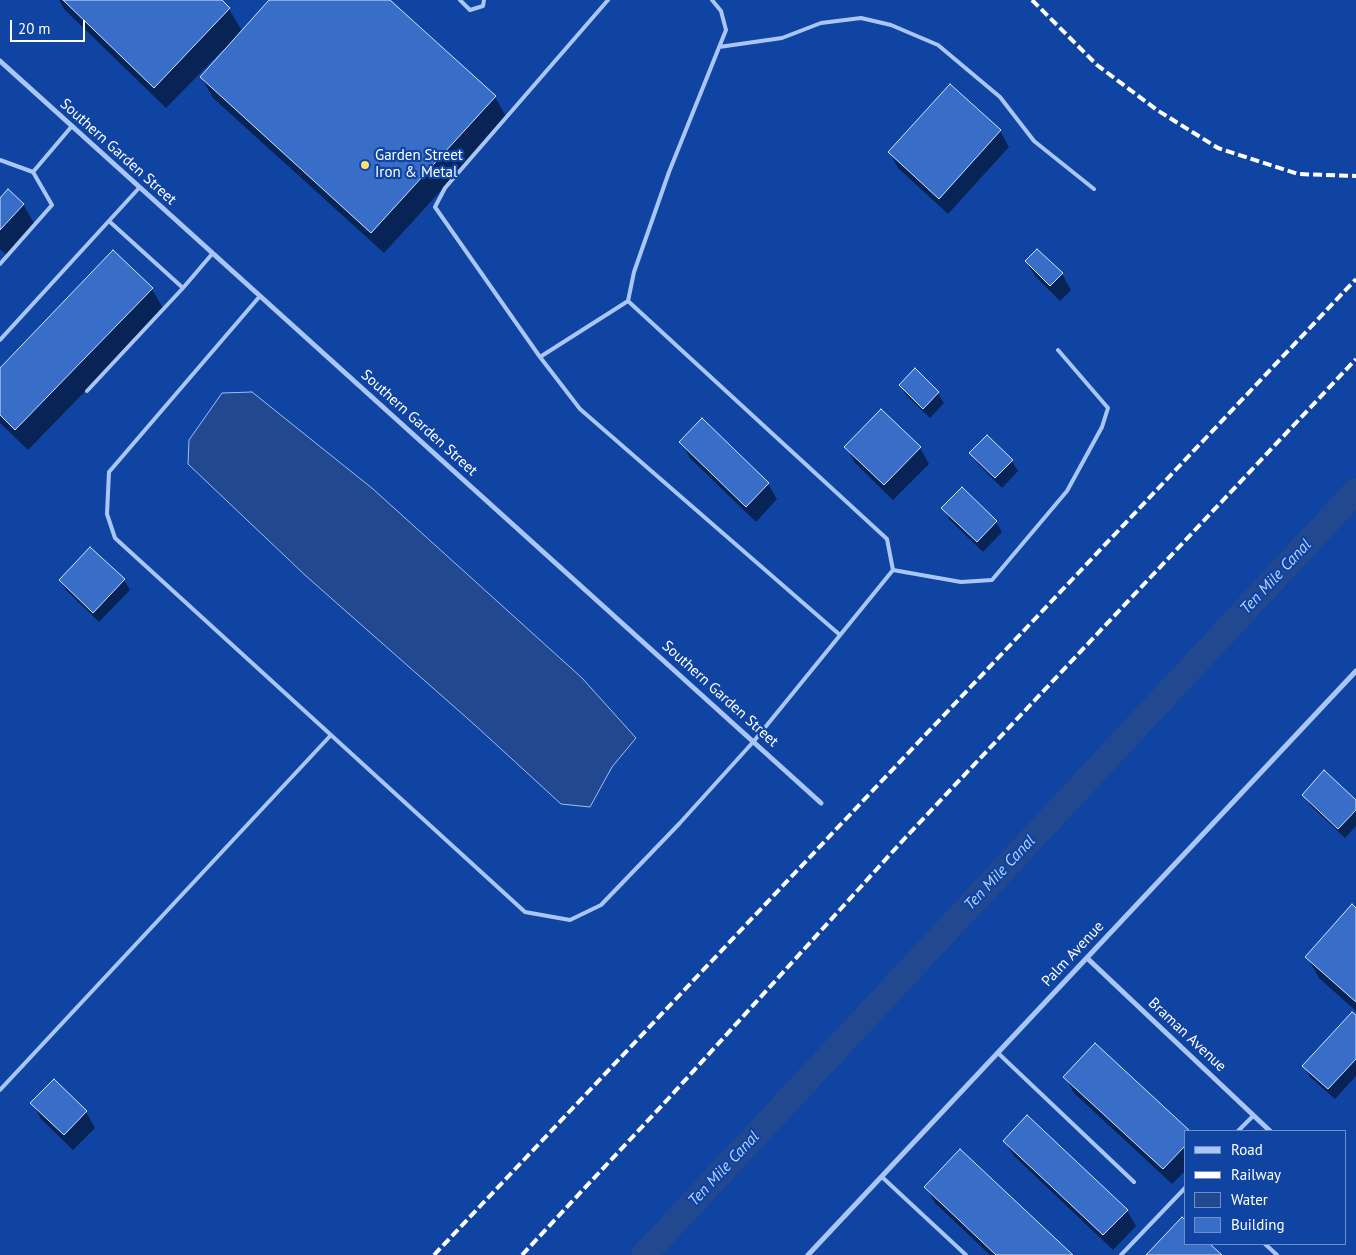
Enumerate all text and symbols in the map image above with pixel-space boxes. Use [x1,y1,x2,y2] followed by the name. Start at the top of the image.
[12,10,88,42] scale bar
[18,19,51,38] text: 20 m
[56,95,180,209] street label: Southern Garden Street
[375,147,463,182] place label: Garden Street Iron & Metal
[359,159,371,171] marker: Garden Street Iron & Metal
[357,366,481,480] street label: Southern Garden Street
[1236,536,1316,618] water label: Ten Mile Canal
[658,637,782,751] street label: Southern Garden Street
[960,832,1040,914] water label: Ten Mile Canal
[1038,918,1108,990] street label: Palm Avenue
[1144,994,1230,1076] street label: Braman Avenue
[684,1128,764,1210] water label: Ten Mile Canal
[1184,1130,1346,1245] legend
[1231,1140,1263,1159] text: Road
[1231,1165,1281,1184] text: Railway
[1231,1190,1268,1209] text: Water
[1231,1215,1285,1234] text: Building

